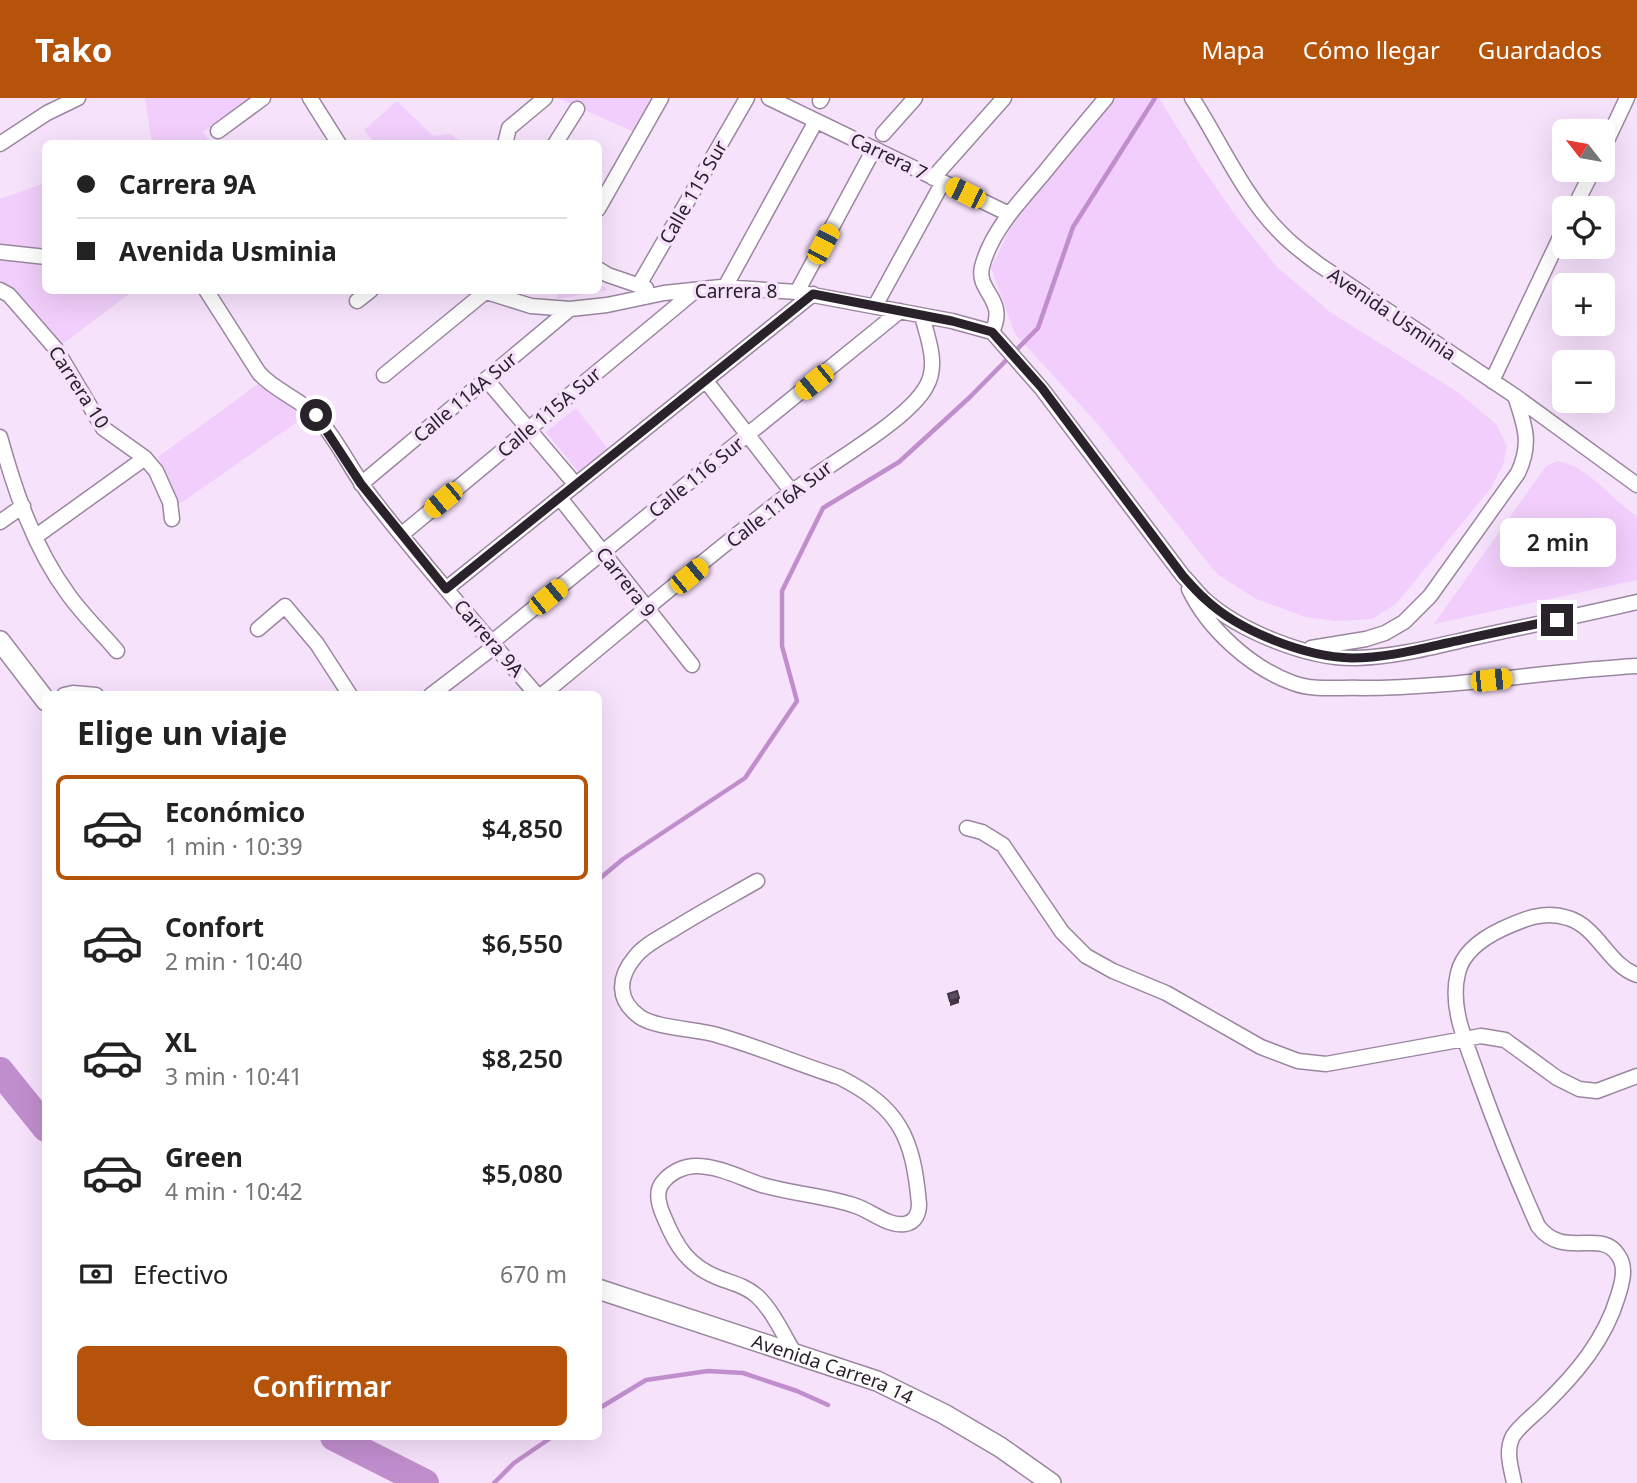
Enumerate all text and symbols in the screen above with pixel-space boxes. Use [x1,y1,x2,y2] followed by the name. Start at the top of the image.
[35,27,112,72] text: Tako
[1201,33,1265,66] text: Mapa
[1303,33,1440,66] text: Cómo llegar
[1478,33,1602,66] text: Guardados
[1552,119,1615,182] north arrow
[1552,119,1615,413] map controls
[846,126,932,186] street label: Carrera 7
[653,135,733,249] street label: Calle 115 Sur
[119,166,256,202] text: Carrera 9A
[942,174,989,212] car
[1552,196,1615,259] button: locate
[804,221,843,267] car
[119,233,337,269] text: Avenida Usminia
[1323,261,1461,367] street label: Avenida Usminia
[1552,273,1615,336] button: +
[695,278,777,304] street label: Carrera 8
[43,341,115,433] street label: Carrera 10
[408,346,522,448] street label: Calle 114A Sur
[1552,350,1615,413] button: −
[492,361,606,463] street label: Calle 115A Sur
[792,361,837,403] car
[300,399,332,431] route start
[643,430,749,524] street label: Calle 116 Sur
[721,454,837,554] street label: Calle 116A Sur
[421,478,466,522] car
[1499,518,1615,568] callout: 2 min
[1527,526,1589,558] text: 2 min
[590,541,662,623] street label: Carrera 9
[667,555,712,597] car
[526,576,571,618] car
[448,594,530,683] street label: Carrera 9A
[1541,604,1573,636] route end
[1470,667,1513,693] car
[77,711,287,754] text: Elige un viaje
[165,794,305,830] text: Económico
[81,796,144,859] icon: car
[481,810,563,846] text: $4,850
[165,830,303,862] text: 1 min · 10:39
[165,909,264,945] text: Confort
[81,911,144,974] icon: car
[481,925,563,961] text: $6,550
[165,945,303,977] text: 2 min · 10:40
[165,1024,197,1060] text: XL
[81,1026,144,1089] icon: car
[481,1040,563,1076] text: $8,250
[165,1060,303,1092] text: 3 min · 10:41
[165,1139,243,1175] text: Green
[81,1141,144,1204] icon: car
[481,1155,563,1191] text: $5,080
[165,1175,303,1207] text: 4 min · 10:42
[77,1255,115,1293] icon: cash
[133,1256,229,1292] text: Efectivo
[500,1258,567,1290] text: 670 m
[749,1328,918,1410] street label: Avenida Carrera 14
[77,1346,567,1426] button: Confirmar

